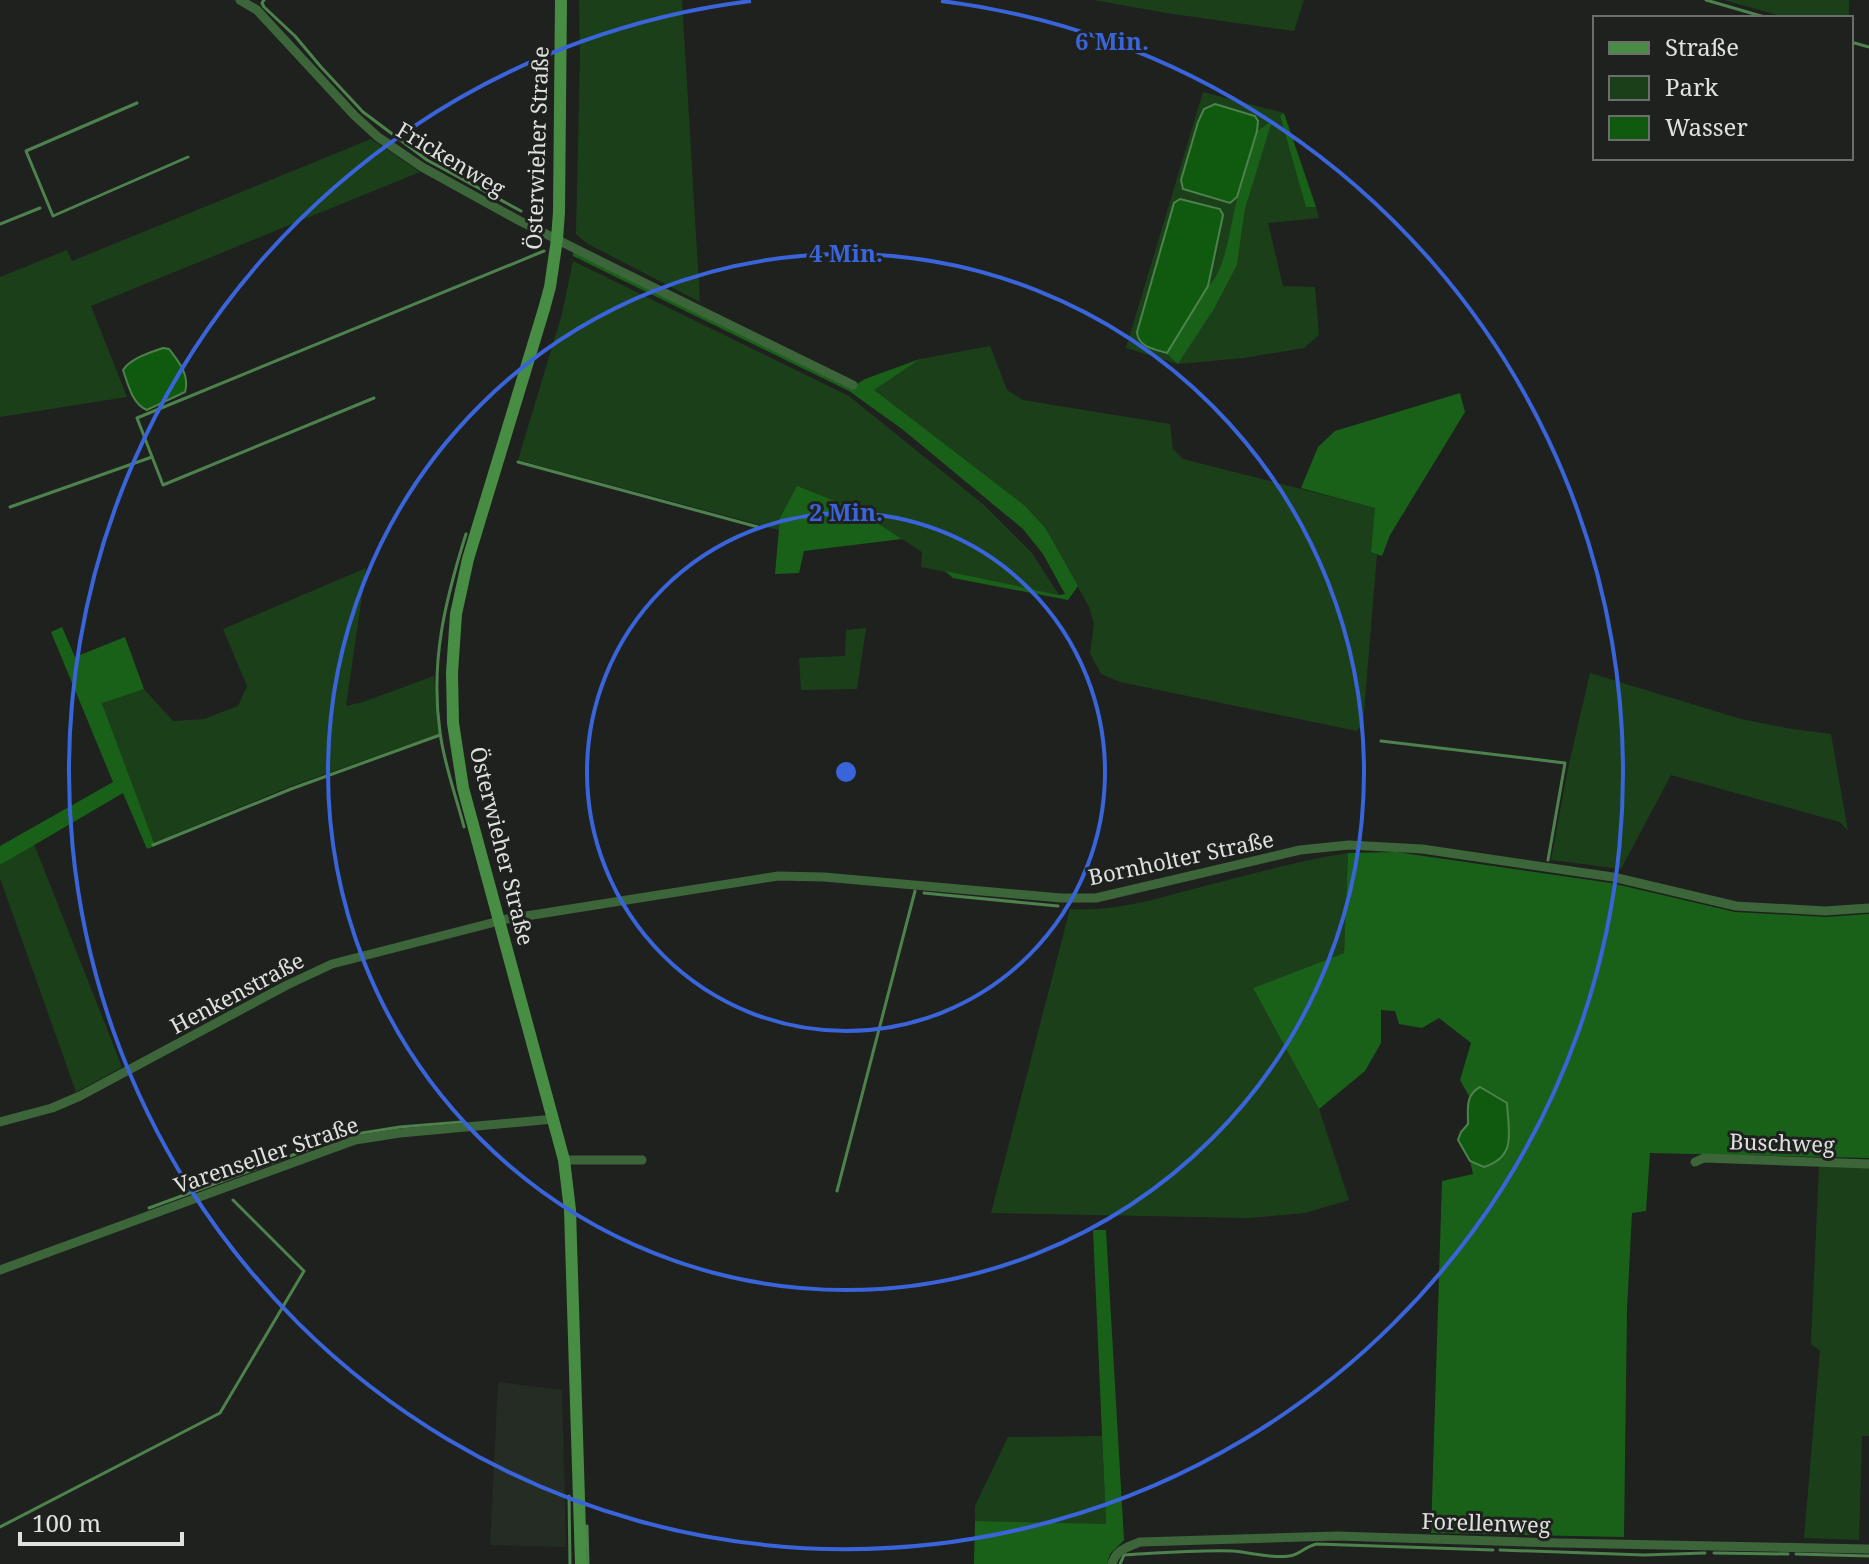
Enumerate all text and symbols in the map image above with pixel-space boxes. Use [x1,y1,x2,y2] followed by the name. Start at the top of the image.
[1593,16,1853,160] legend
[1075,24,1149,57] text: 6 Min.
[1665,30,1739,63] text: Straße
[517,46,555,250] street label: Österwieher Straße
[1665,70,1719,103] text: Park
[1665,110,1748,143] text: Wasser
[391,114,512,203] street label: Frickenweg
[809,236,883,269] text: 4 Min.
[809,495,883,528] text: 2 Min.
[464,743,542,948] street label: Österwieher Straße
[832,758,860,786] centre of rings
[1085,823,1276,891] street label: Bornholter Straße
[164,944,309,1040] street label: Henkenstraße
[169,1108,362,1200] street label: Varenseller Straße
[1729,1125,1836,1159] street label: Buschweg
[20,1496,182,1546] scale bar
[1421,1505,1551,1539] street label: Forellenweg
[32,1506,101,1539] text: 100 m

